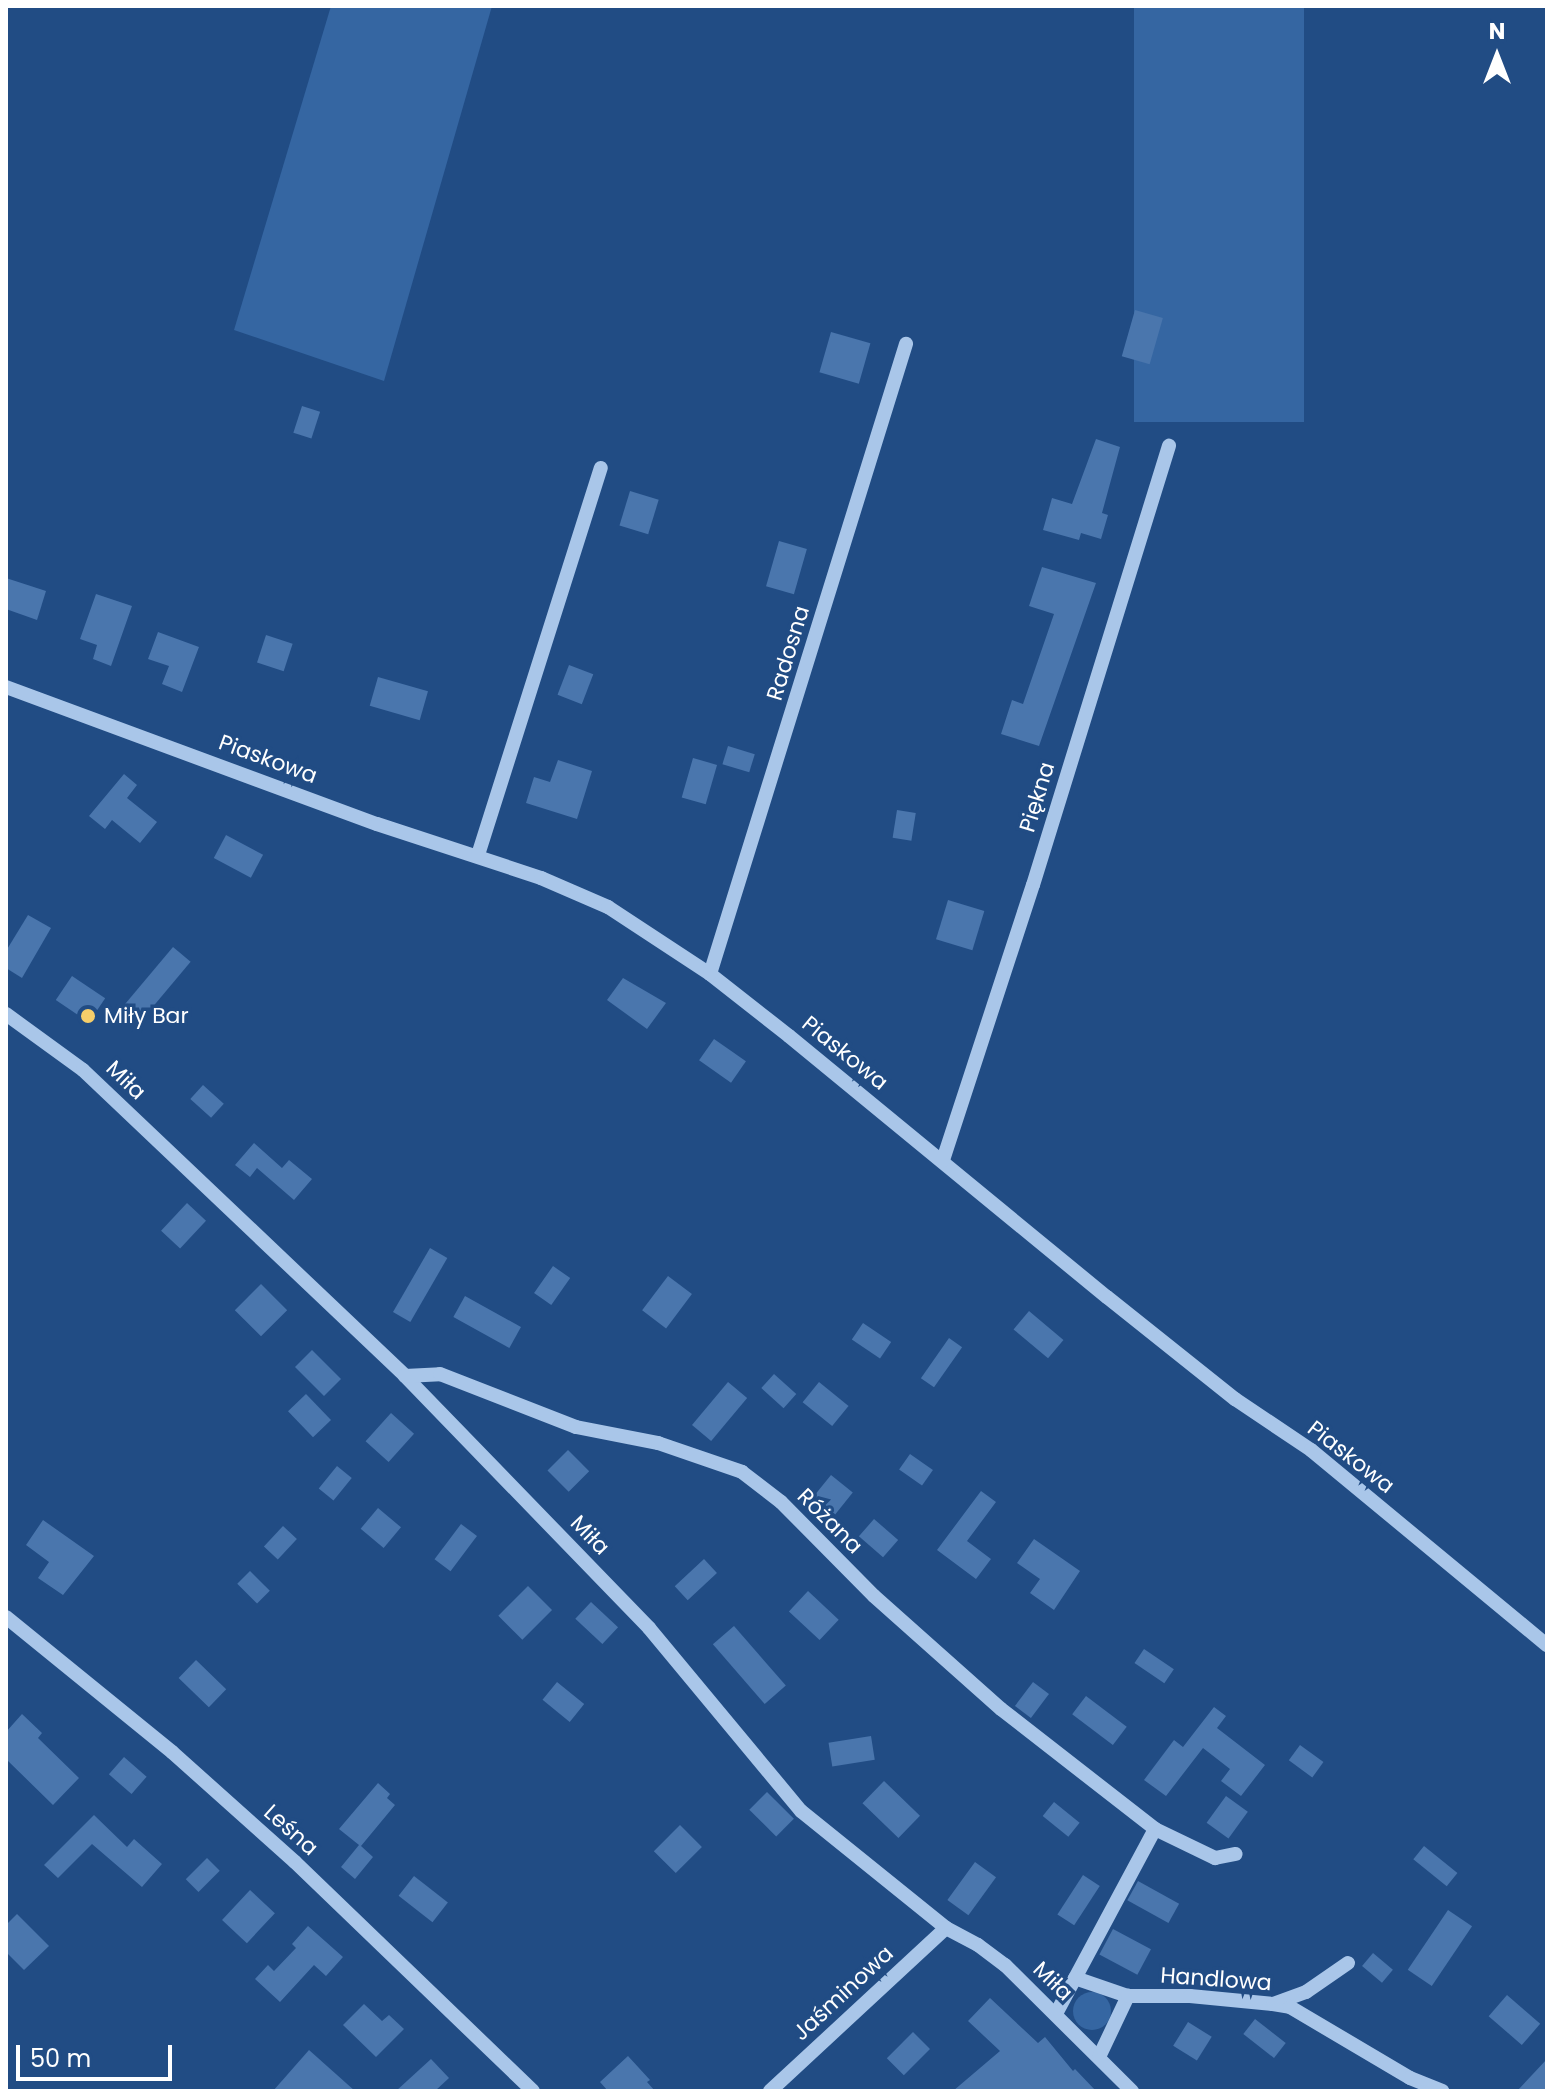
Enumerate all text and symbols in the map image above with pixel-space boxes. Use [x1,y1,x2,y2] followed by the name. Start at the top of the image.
[1457,16,1537,96] north arrow
[1489,16,1505,47] text: N
[761,602,815,704] street label: Radosna
[215,729,321,789] street label: Piaskowa
[1014,759,1060,835] street label: Piękna
[104,1003,189,1029] place label: Miły Bar
[79,1007,97,1025] marker: Miły Bar
[797,1010,893,1096] street label: Piaskowa
[101,1055,151,1105] street label: Miła
[1302,1415,1400,1499] street label: Piaskowa
[792,1483,868,1559] street label: Różana
[565,1510,615,1560] street label: Miła
[259,1799,323,1861] street label: Leśna
[787,1940,899,2046] street label: Jaśminowa
[1028,1956,1078,2006] street label: Miła
[1159,1962,1273,1996] street label: Handlowa
[20,2029,176,2079] scale bar
[30,2042,91,2075] text: 50 m

